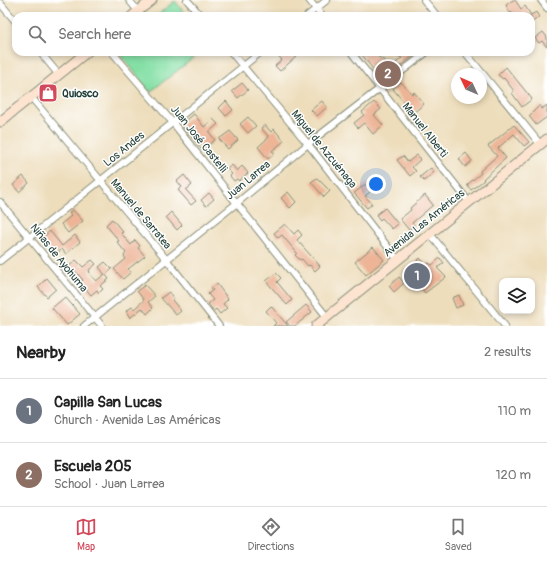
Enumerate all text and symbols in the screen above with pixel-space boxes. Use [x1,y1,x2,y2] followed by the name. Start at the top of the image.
[12,12,535,56] search box
[26,23,48,45] icon: search
[58,25,131,44] text: Search here
[375,59,401,89] pin: 2
[451,68,487,104] north arrow
[37,82,59,104] shop icon: Quiosco
[62,87,99,100] place label: Quiosco
[400,100,450,160] street label: Manuel Alberti
[168,103,230,175] street label: Juan José Castelli
[289,107,359,191] street label: Miguel de Azcuénaga
[101,129,147,169] street label: Los Andes
[223,158,273,202] street label: Juan Larrea
[366,174,386,194] your location
[108,176,174,252] street label: Manuel de Sarratea
[381,186,467,260] street label: Avenida Las Américas
[28,221,90,295] street label: Niñas de Ayohuma
[404,261,430,291] pin: 1
[499,278,535,314] map controls
[499,278,535,314] button: layers
[16,342,65,363] text: Nearby
[484,344,531,360] text: 2 results
[54,393,162,412] text: Capilla San Lucas
[26,403,32,419] text: 1
[498,403,531,419] text: 110 m
[54,412,220,428] text: Church · Avenida Las Américas
[54,457,132,476] text: Escuela 205
[25,467,33,483] text: 2
[495,467,531,483] text: 120 m
[54,476,165,492] text: School · Juan Larrea
[75,516,97,553] tab: Map
[247,516,294,553] tab: Directions
[445,516,472,553] tab: Saved

